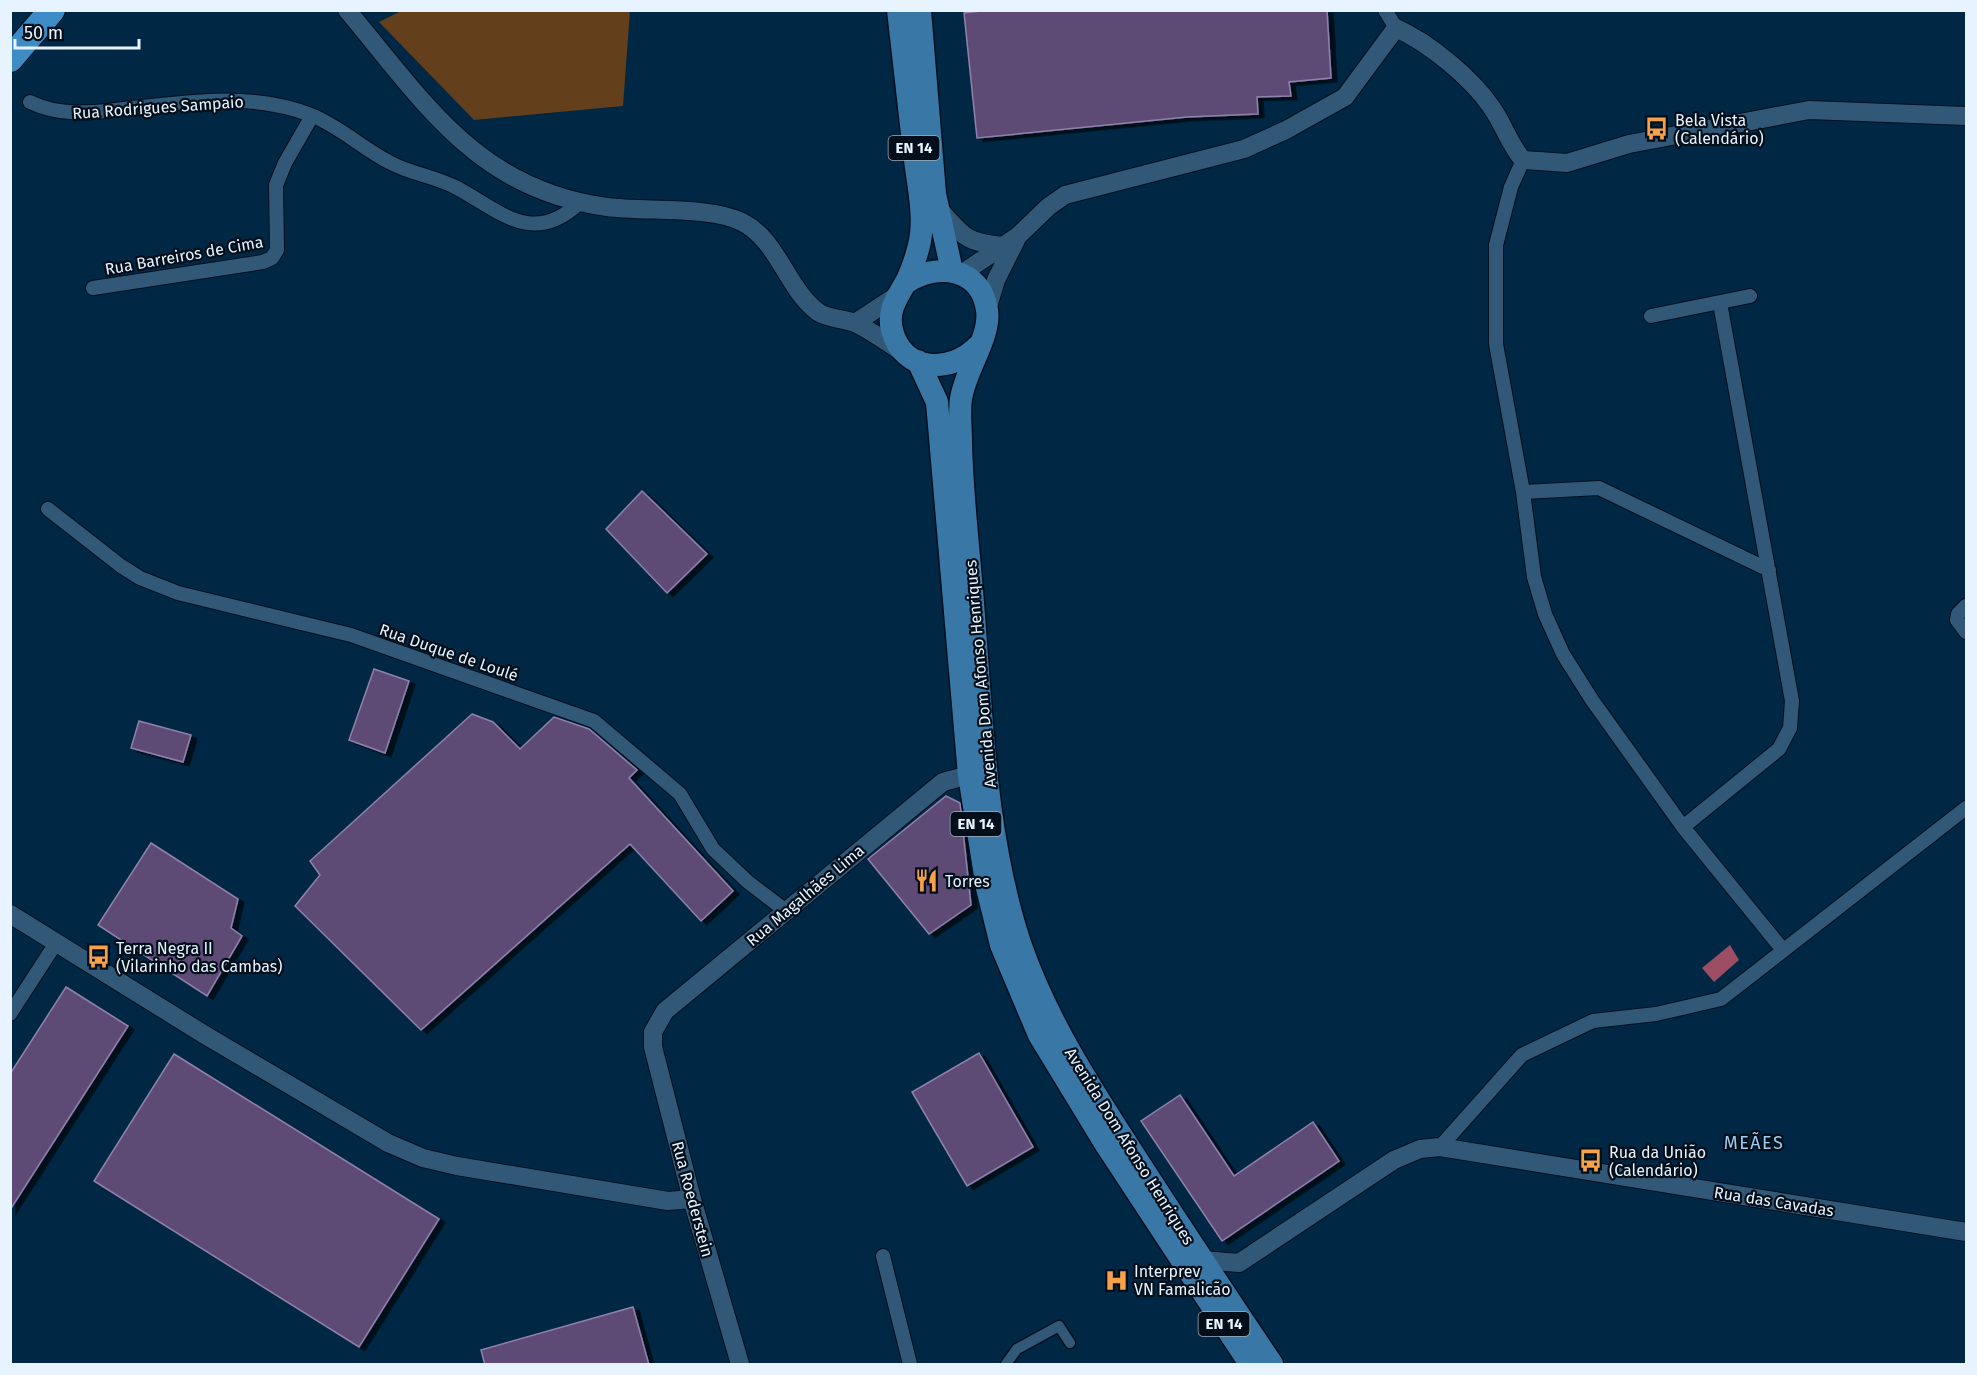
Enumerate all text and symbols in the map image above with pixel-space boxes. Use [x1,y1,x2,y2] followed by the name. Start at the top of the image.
[15,12,140,50] scale bar
[24,22,63,44] text: 50 m
[72,92,244,123] street label: Rua Rodrigues Sampaio
[1675,111,1764,148] place label: Bela Vista (Calendário)
[1644,116,1670,142] bus stop icon: Bela Vista (Calendário)
[888,136,940,160] road number: EN 14
[103,232,265,279] street label: Rua Barreiros de Cima
[961,559,1000,789] street label: Avenida Dom Afonso Henriques
[377,620,521,685] street label: Rua Duque de Loulé
[950,812,1002,836] road number: EN 14
[743,841,868,950] street label: Rua Magalhães Lima
[914,868,940,894] restaurant icon: Torres
[945,872,990,891] place label: Torres
[116,939,283,976] place label: Terra Negra II (Vilarinho das Cambas)
[85,944,111,970] bus stop icon: Terra Negra II (Vilarinho das Cambas)
[1061,1044,1198,1248] street label: Avenida Dom Afonso Henriques
[1724,1131,1784,1154] district label: MEÃES
[668,1139,717,1259] street label: Rua Roederstein
[1609,1143,1706,1180] place label: Rua da União (Calendário)
[1578,1148,1604,1174] bus stop icon: Rua da União (Calendário)
[1713,1183,1835,1220] street label: Rua das Cavadas
[1134,1262,1231,1299] place label: Interprev VN Famalicão
[1103,1267,1129,1293] hospital icon: Interprev VN Famalicão
[1198,1312,1250,1336] road number: EN 14

